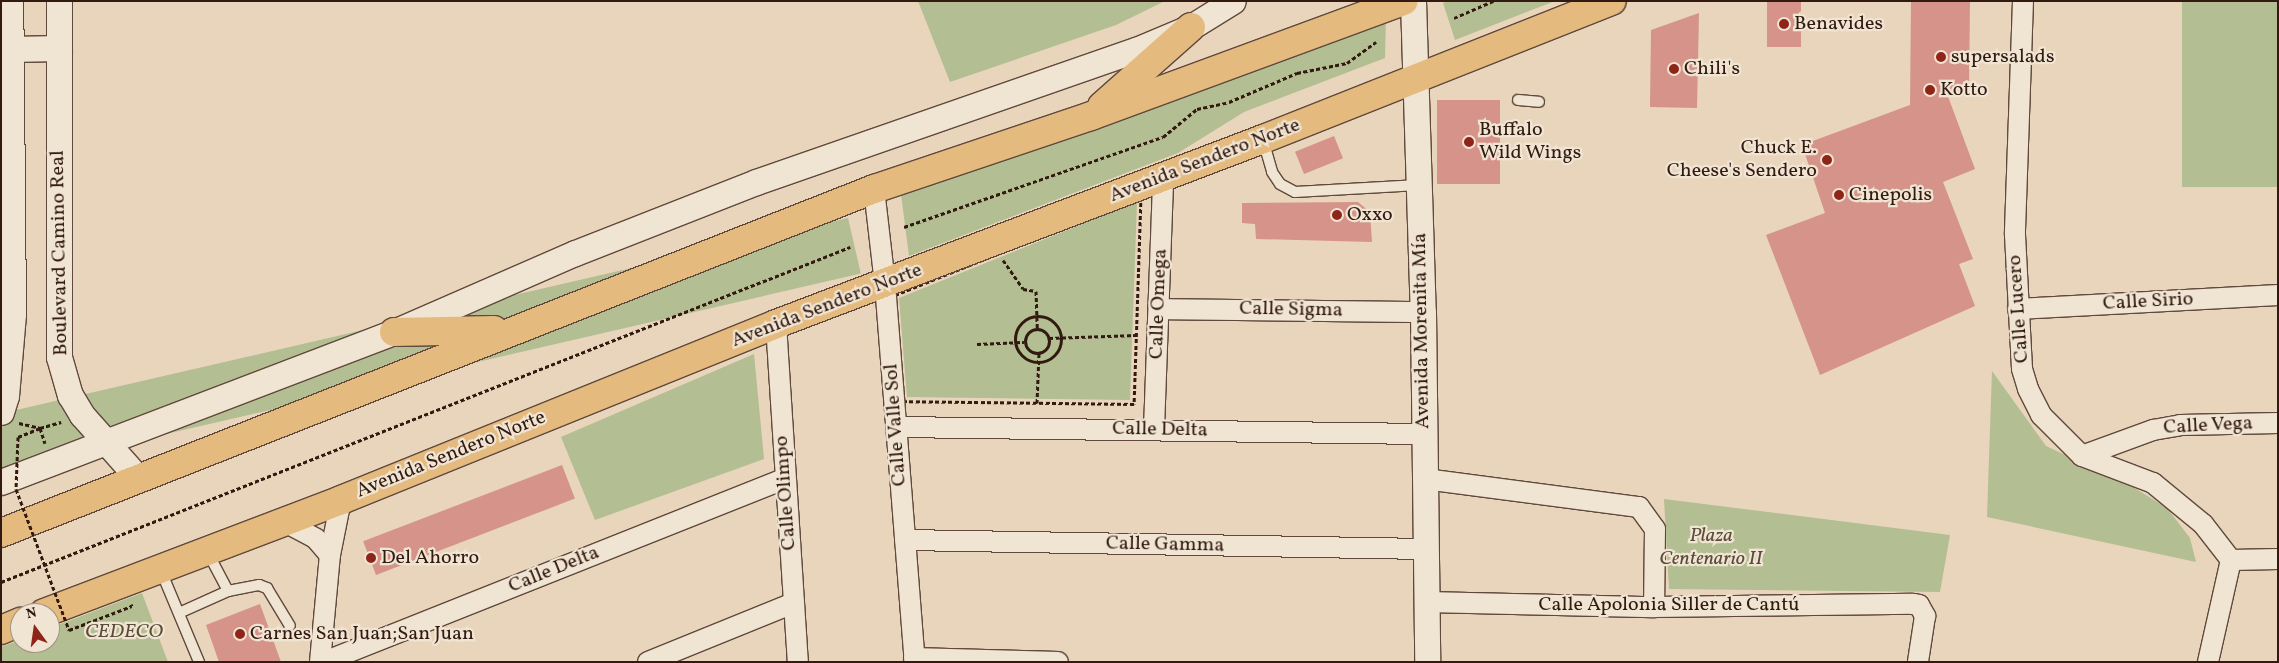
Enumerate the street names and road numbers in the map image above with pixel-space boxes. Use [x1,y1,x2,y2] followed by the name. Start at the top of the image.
[1106,114,1304,208] street label: Avenida Sendero Norte
[46,150,74,356] street label: Boulevard Camino Real
[1408,233,1436,429] street label: Avenida Morenita Mía
[1145,248,1173,360] street label: Calle Omega
[2003,254,2035,364] street label: Calle Lucero
[728,259,926,353] street label: Avenida Sendero Norte
[2102,288,2194,316] street label: Calle Sirio
[1239,297,1343,323] street label: Calle Sigma
[880,363,912,487] street label: Calle Valle Sol
[353,406,549,504] street label: Avenida Sendero Norte
[2162,412,2254,440] street label: Calle Vega
[1112,417,1208,443] street label: Calle Delta
[770,435,802,551] street label: Calle Olimpo
[1106,532,1224,558] street label: Calle Gamma
[505,541,603,599] street label: Calle Delta
[1538,593,1800,617] street label: Calle Apolonia Siller de Cantú

